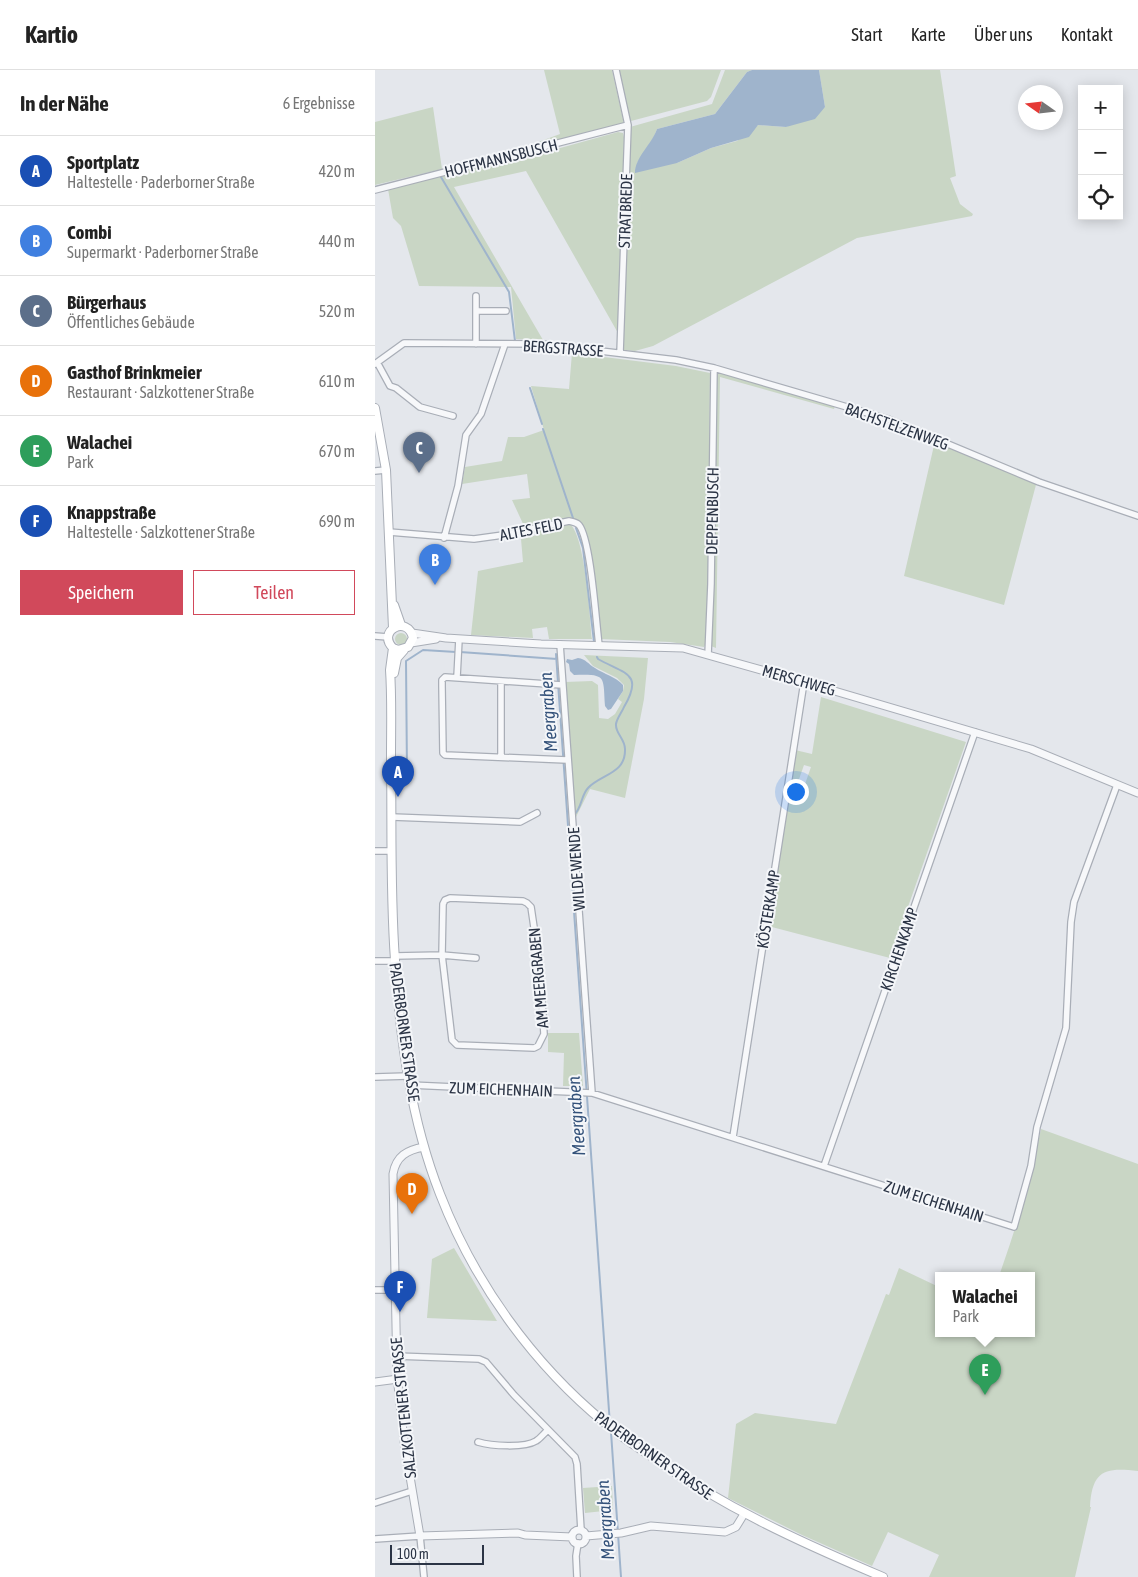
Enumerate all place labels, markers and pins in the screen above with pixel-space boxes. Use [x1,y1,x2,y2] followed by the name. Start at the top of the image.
[403,432,435,473] pin: C
[419,544,451,585] pin: B
[382,756,414,797] pin: A
[396,1173,428,1214] pin: D
[384,1271,416,1312] pin: F
[969,1354,1001,1395] pin: E

